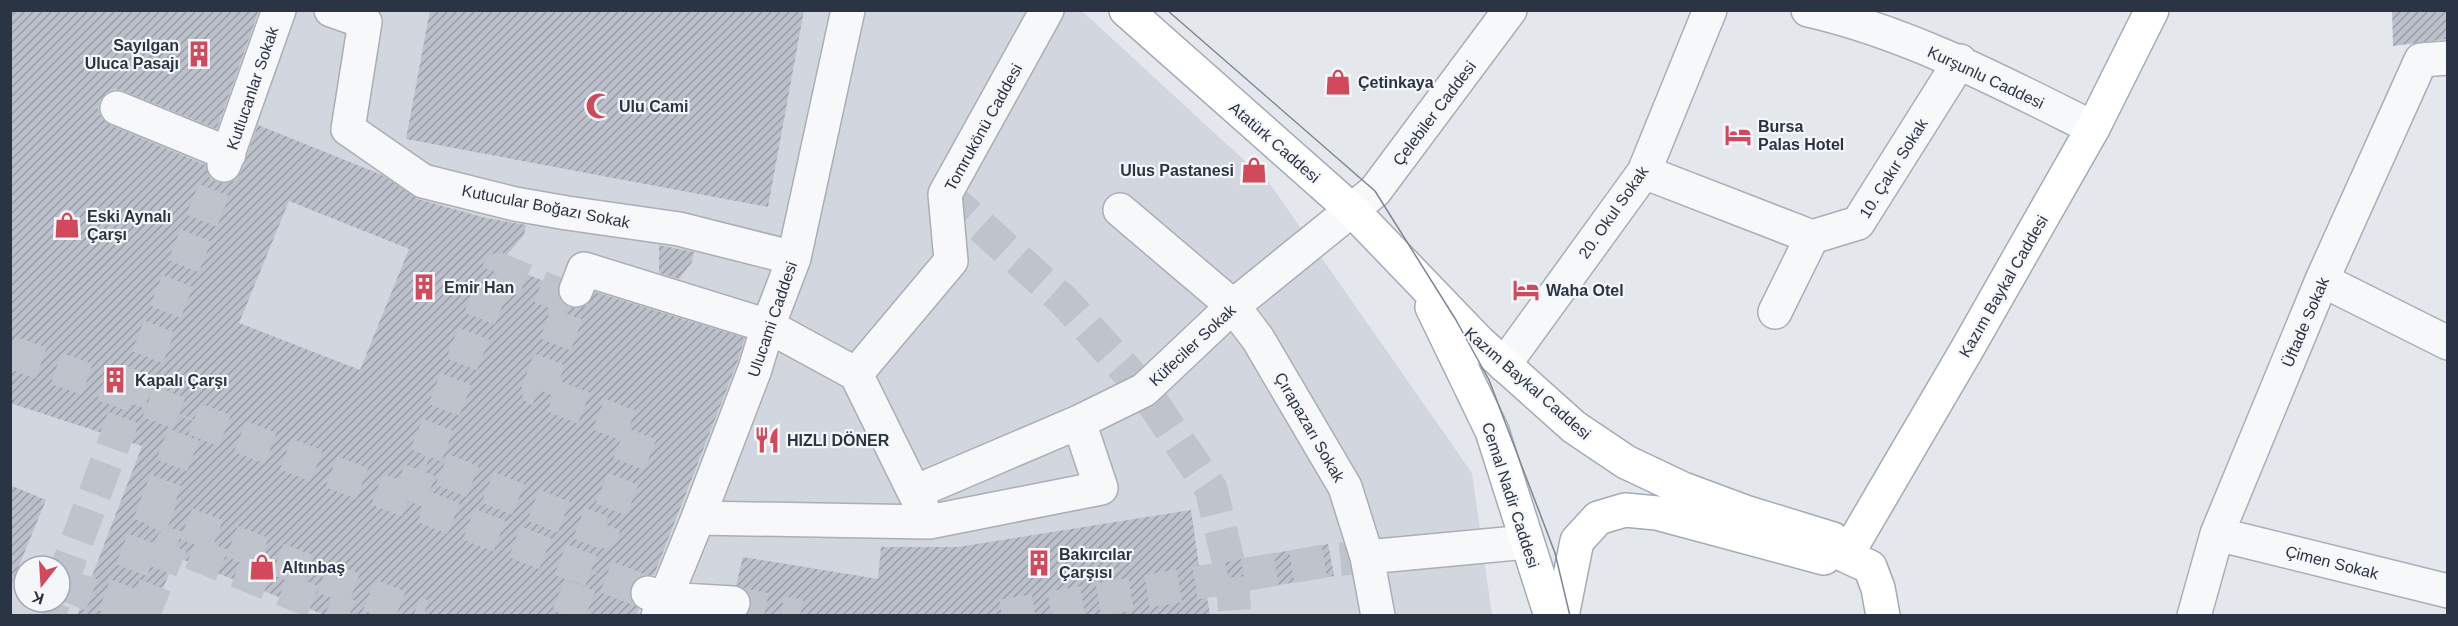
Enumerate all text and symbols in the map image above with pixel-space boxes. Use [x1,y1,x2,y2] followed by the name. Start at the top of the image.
[223,23,282,152] street label: Kutlucanlar Sokak
[85,37,179,72] place label: Sayılgan Uluca Pasajı
[184,39,214,69] building icon: Sayılgan Uluca Pasajı
[1925,43,2047,112] street label: Kurşunlu Caddesi
[1390,58,1479,169] street label: Çelebiler Caddesi
[942,61,1025,194] street label: Tomrukönü Caddesi
[1323,67,1353,97] shop icon: Çetinkaya
[1358,74,1434,91] place label: Çetinkaya
[584,91,614,121] mosque icon: Ulu Cami
[619,98,688,115] place label: Ulu Cami
[1226,99,1323,186] street label: Atatürk Caddesi
[1856,115,1931,221] street label: 10. Çakır Sokak
[1758,118,1844,153] place label: Bursa Palas Hotel
[1723,120,1753,150] hotel icon: Bursa Palas Hotel
[1239,155,1269,185] shop icon: Ulus Pastanesi
[1120,162,1234,179] place label: Ulus Pastanesi
[1575,162,1652,262] street label: 20. Okul Sokak
[460,182,632,231] street label: Kutucular Boğazı Sokak
[87,208,171,243] place label: Eski Aynalı Çarşı
[52,210,82,240] shop icon: Eski Aynalı Çarşı
[1956,212,2051,360] street label: Kazım Baykal Caddesi
[745,259,800,379] street label: Ulucami Caddesi
[409,272,439,302] building icon: Emir Han
[2279,274,2332,370] street label: Üftade Sokak
[1511,275,1541,305] hotel icon: Waha Otel
[444,279,514,296] place label: Emir Han
[1546,282,1624,299] place label: Waha Otel
[1146,301,1240,389] street label: Küfeciler Sokak
[1461,324,1594,443] street label: Kazım Baykal Caddesi
[100,365,130,395] building icon: Kapalı Çarşı
[1271,369,1348,486] street label: Çırapazarı Sokak
[135,372,227,389] place label: Kapalı Çarşı
[1479,420,1542,570] street label: Cemal Nadir Caddesi
[752,425,782,455] restaurant icon: HIZLI DÖNER
[787,431,890,449] place label: HIZLI DÖNER
[2284,543,2381,582] street label: Çimen Sokak
[1059,546,1132,581] place label: Bakırcılar Çarşısı
[1024,548,1054,578] building icon: Bakırcılar Çarşısı
[247,552,277,582] shop icon: Altınbaş
[12,554,72,614] north arrow
[282,559,345,576] place label: Altınbaş
[29,588,46,608] text: K

